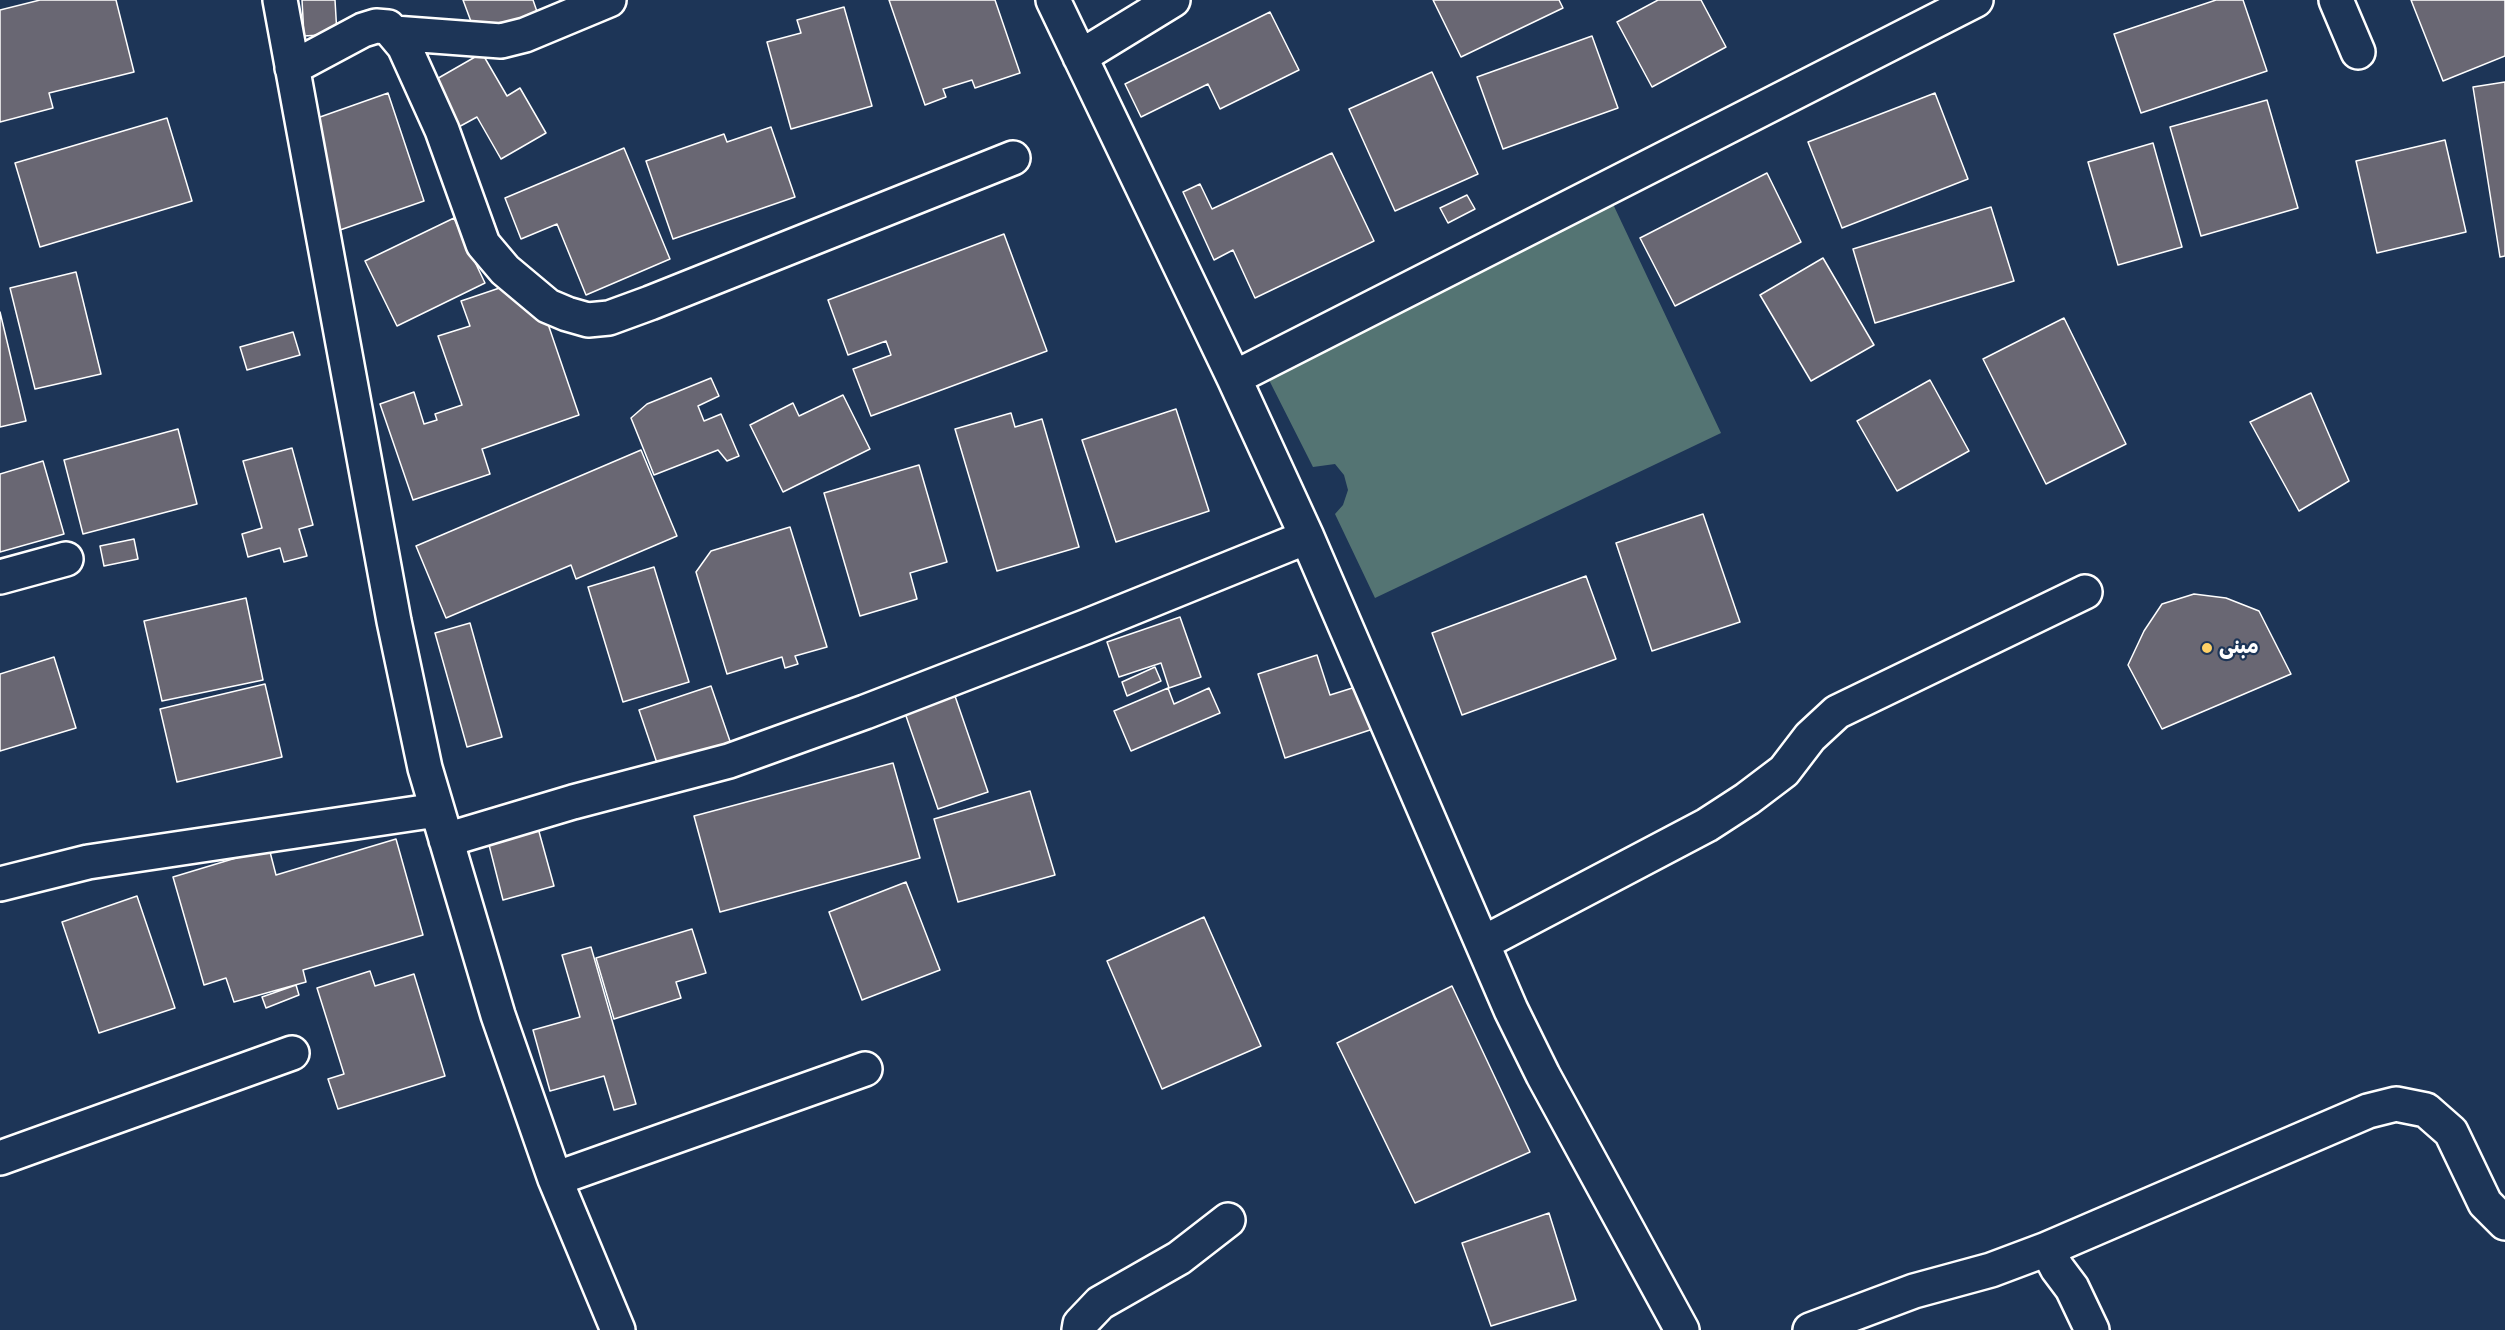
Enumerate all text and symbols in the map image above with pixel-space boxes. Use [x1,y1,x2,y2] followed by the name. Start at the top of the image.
[2219,635,2259,661] place label: مبنى
[2200,641,2214,655] marker: مبنى

